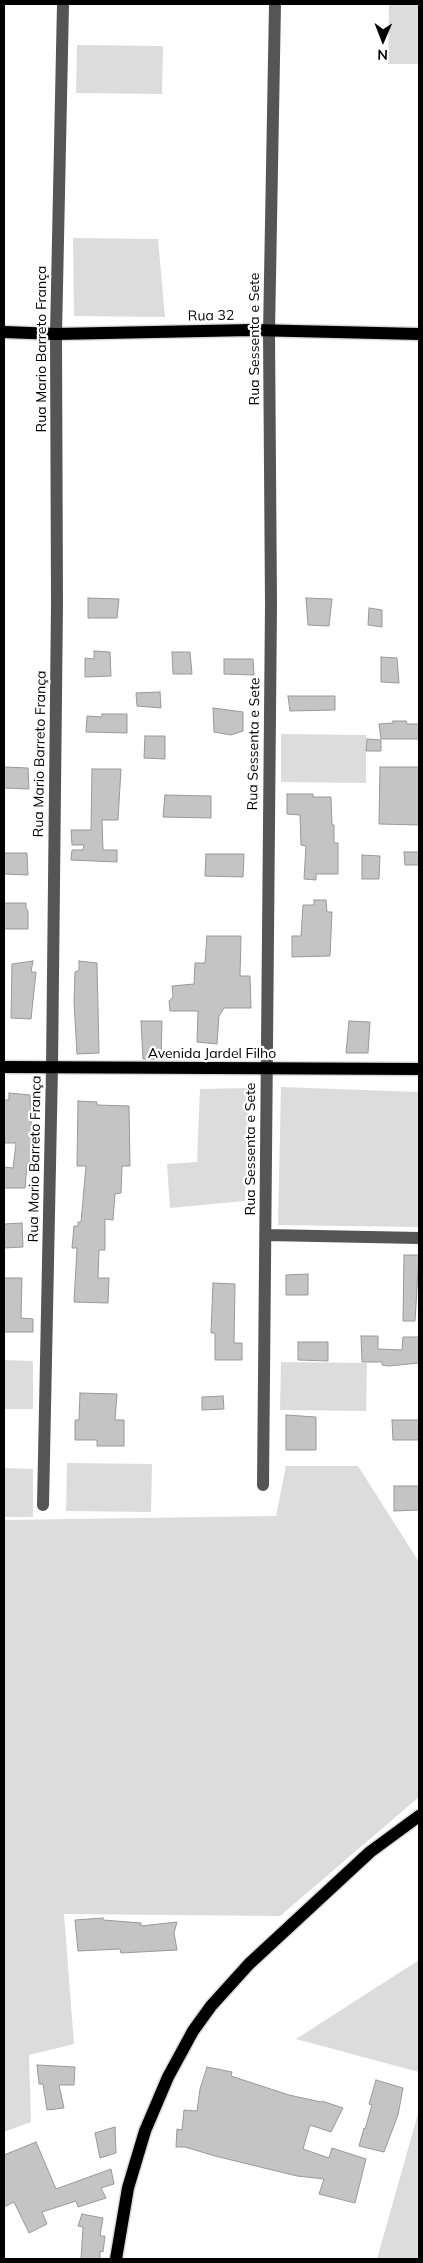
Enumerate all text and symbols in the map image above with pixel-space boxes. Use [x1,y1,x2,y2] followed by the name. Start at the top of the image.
[358,15,408,65] north arrow
[377,46,388,64] text: N
[34,266,50,432] street label: Rua Mario Barreto França
[247,273,263,405] street label: Rua Sessenta e Sete
[188,307,234,325] street label: Rua 32
[30,670,50,838] street label: Rua Mario Barreto França
[244,677,264,811] street label: Rua Sessenta e Sete
[148,1046,276,1062] street label: Avenida Jardel Filho
[25,1075,45,1243] street label: Rua Mario Barreto França
[243,1083,259,1215] street label: Rua Sessenta e Sete

